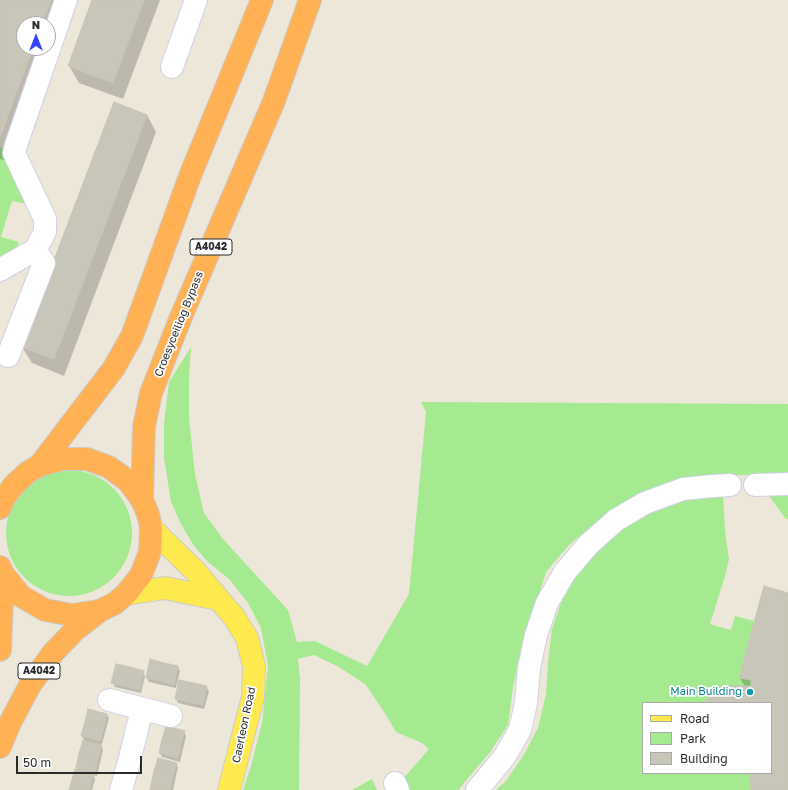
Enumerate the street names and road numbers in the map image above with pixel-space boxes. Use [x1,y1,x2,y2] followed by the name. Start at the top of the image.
[190,239,232,255] road number: A4042
[152,269,206,379] street label: Croesyceiliog Bypass
[18,663,60,679] road number: A4042
[230,686,258,764] street label: Caerleon Road

